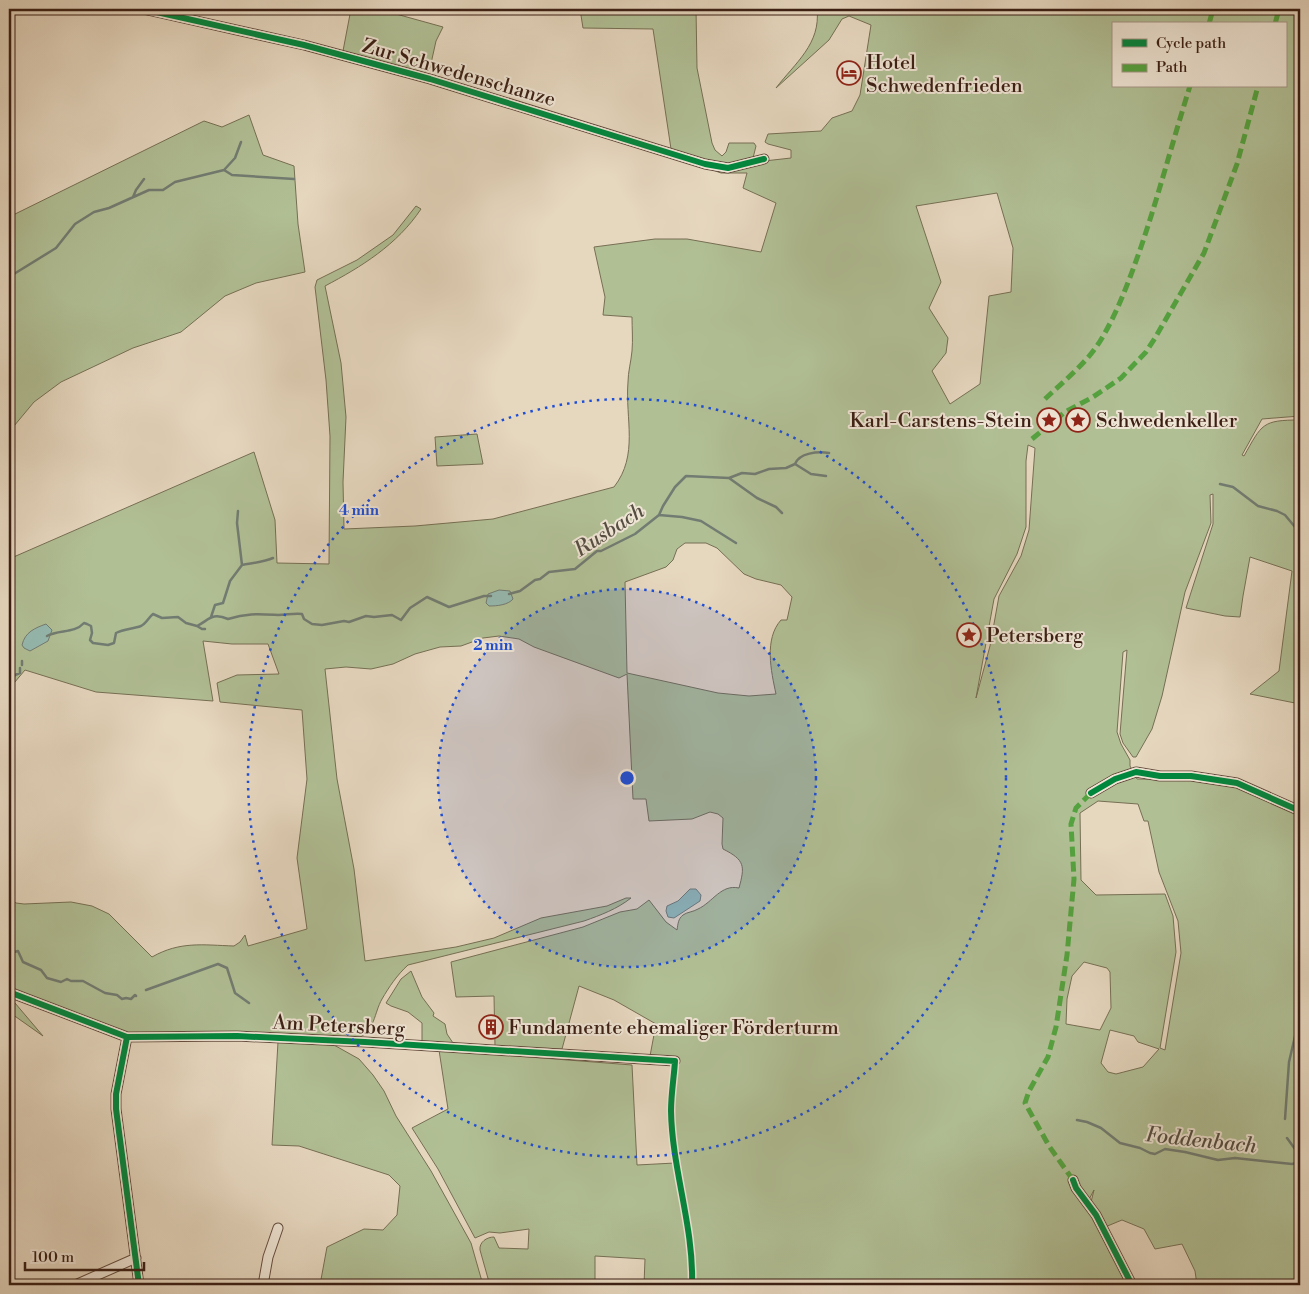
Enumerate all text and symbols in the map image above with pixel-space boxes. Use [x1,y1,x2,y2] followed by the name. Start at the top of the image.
[1112,22,1286,88] legend
[359,34,558,113] street label: Zur Schwedenschanze
[1156,34,1226,53] text: Cycle path
[866,51,1023,99] place label: Hotel Schwedenfrieden
[1156,58,1188,77] text: Path
[836,60,862,86] hotel icon: Hotel Schwedenfrieden
[1036,407,1062,433] place icon: Karl-Carstens-Stein
[1065,407,1091,433] place icon: Schwedenkeller
[849,409,1032,434] place label: Karl-Carstens-Stein
[1096,409,1238,434] place label: Schwedenkeller
[569,498,650,564] water label: Rusbach
[339,501,380,520] text: 4 min
[956,622,982,648] place icon: Petersberg
[986,624,1084,649] place label: Petersberg
[473,636,513,655] text: 2 min
[618,769,636,787] centre of rings
[271,1010,406,1042] street label: Am Petersberg
[478,1014,504,1040] building icon: Fundamente ehemaliger Förderturm
[508,1016,839,1041] place label: Fundamente ehemaliger Förderturm
[1144,1122,1258,1160] water label: Foddenbach
[25,1239,144,1271] scale bar
[32,1248,74,1267] text: 100 m

